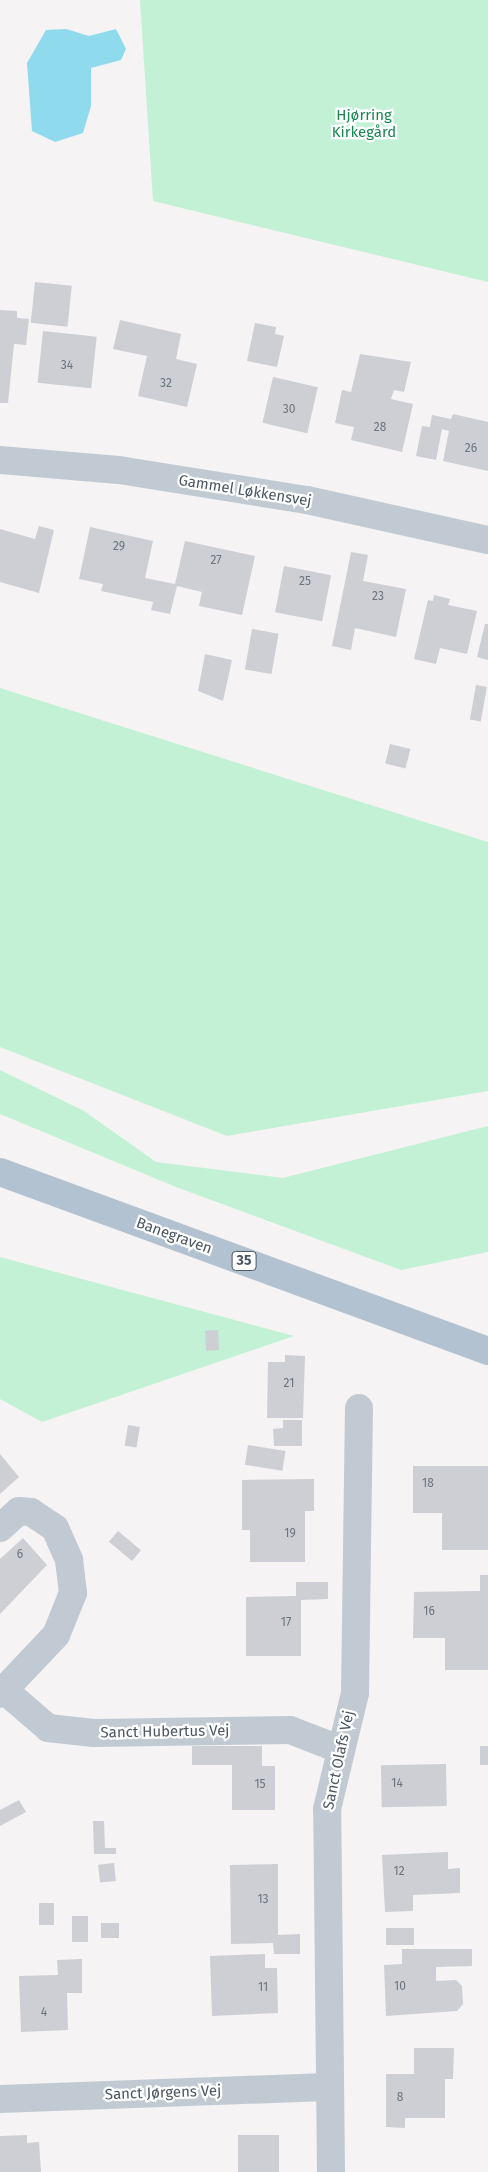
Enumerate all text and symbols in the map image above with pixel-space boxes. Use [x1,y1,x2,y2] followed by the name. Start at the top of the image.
[332,106,396,141] park label: Hjørring Kirkegård
[61,359,73,373] house number: 34
[160,377,172,391] house number: 32
[283,403,295,417] house number: 30
[374,421,386,435] house number: 28
[465,442,477,456] house number: 26
[177,472,313,510] street label: Gammel Løkkensvej
[113,540,125,554] house number: 29
[210,554,222,568] house number: 27
[299,575,311,589] house number: 25
[372,590,384,604] house number: 23
[134,1214,214,1258] street label: Banegraven
[232,1250,256,1272] road number: 35
[284,1377,294,1391] house number: 21
[422,1477,434,1491] house number: 18
[284,1527,296,1541] house number: 19
[17,1548,23,1562] house number: 6
[423,1605,435,1619] house number: 16
[281,1616,291,1630] house number: 17
[320,1709,358,1811] street label: Sanct Olafs Vej
[100,1722,230,1742] street label: Sanct Hubertus Vej
[391,1777,403,1791] house number: 14
[254,1778,266,1792] house number: 15
[393,1865,405,1879] house number: 12
[257,1893,269,1907] house number: 13
[394,1980,406,1994] house number: 10
[258,1981,268,1995] house number: 11
[41,2006,47,2020] house number: 4
[105,2082,221,2104] street label: Sanct Jørgens Vej
[397,2091,403,2105] house number: 8

